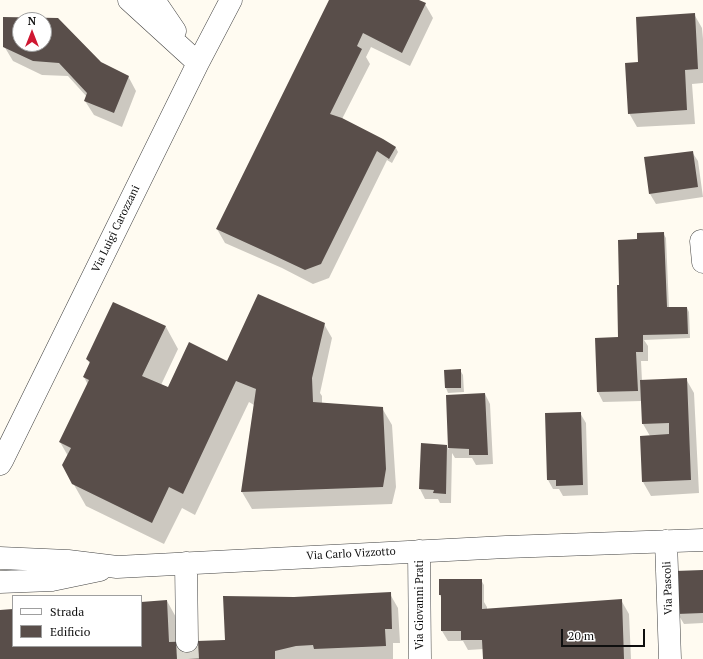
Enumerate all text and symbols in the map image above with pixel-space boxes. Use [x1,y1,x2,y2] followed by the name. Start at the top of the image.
[12,12,52,52] north arrow
[28,14,36,28] text: N
[89,183,143,275] street label: Via Luigi Carozzani
[306,545,396,563] street label: Via Carlo Vizzotto
[413,560,427,650] street label: Via Giovanni Prati
[660,561,676,615] street label: Via Pascoli
[12,595,142,647] legend
[50,604,84,619] text: Strada
[563,621,647,647] scale bar
[50,624,90,639] text: Edificio
[568,628,594,643] text: 20 m

